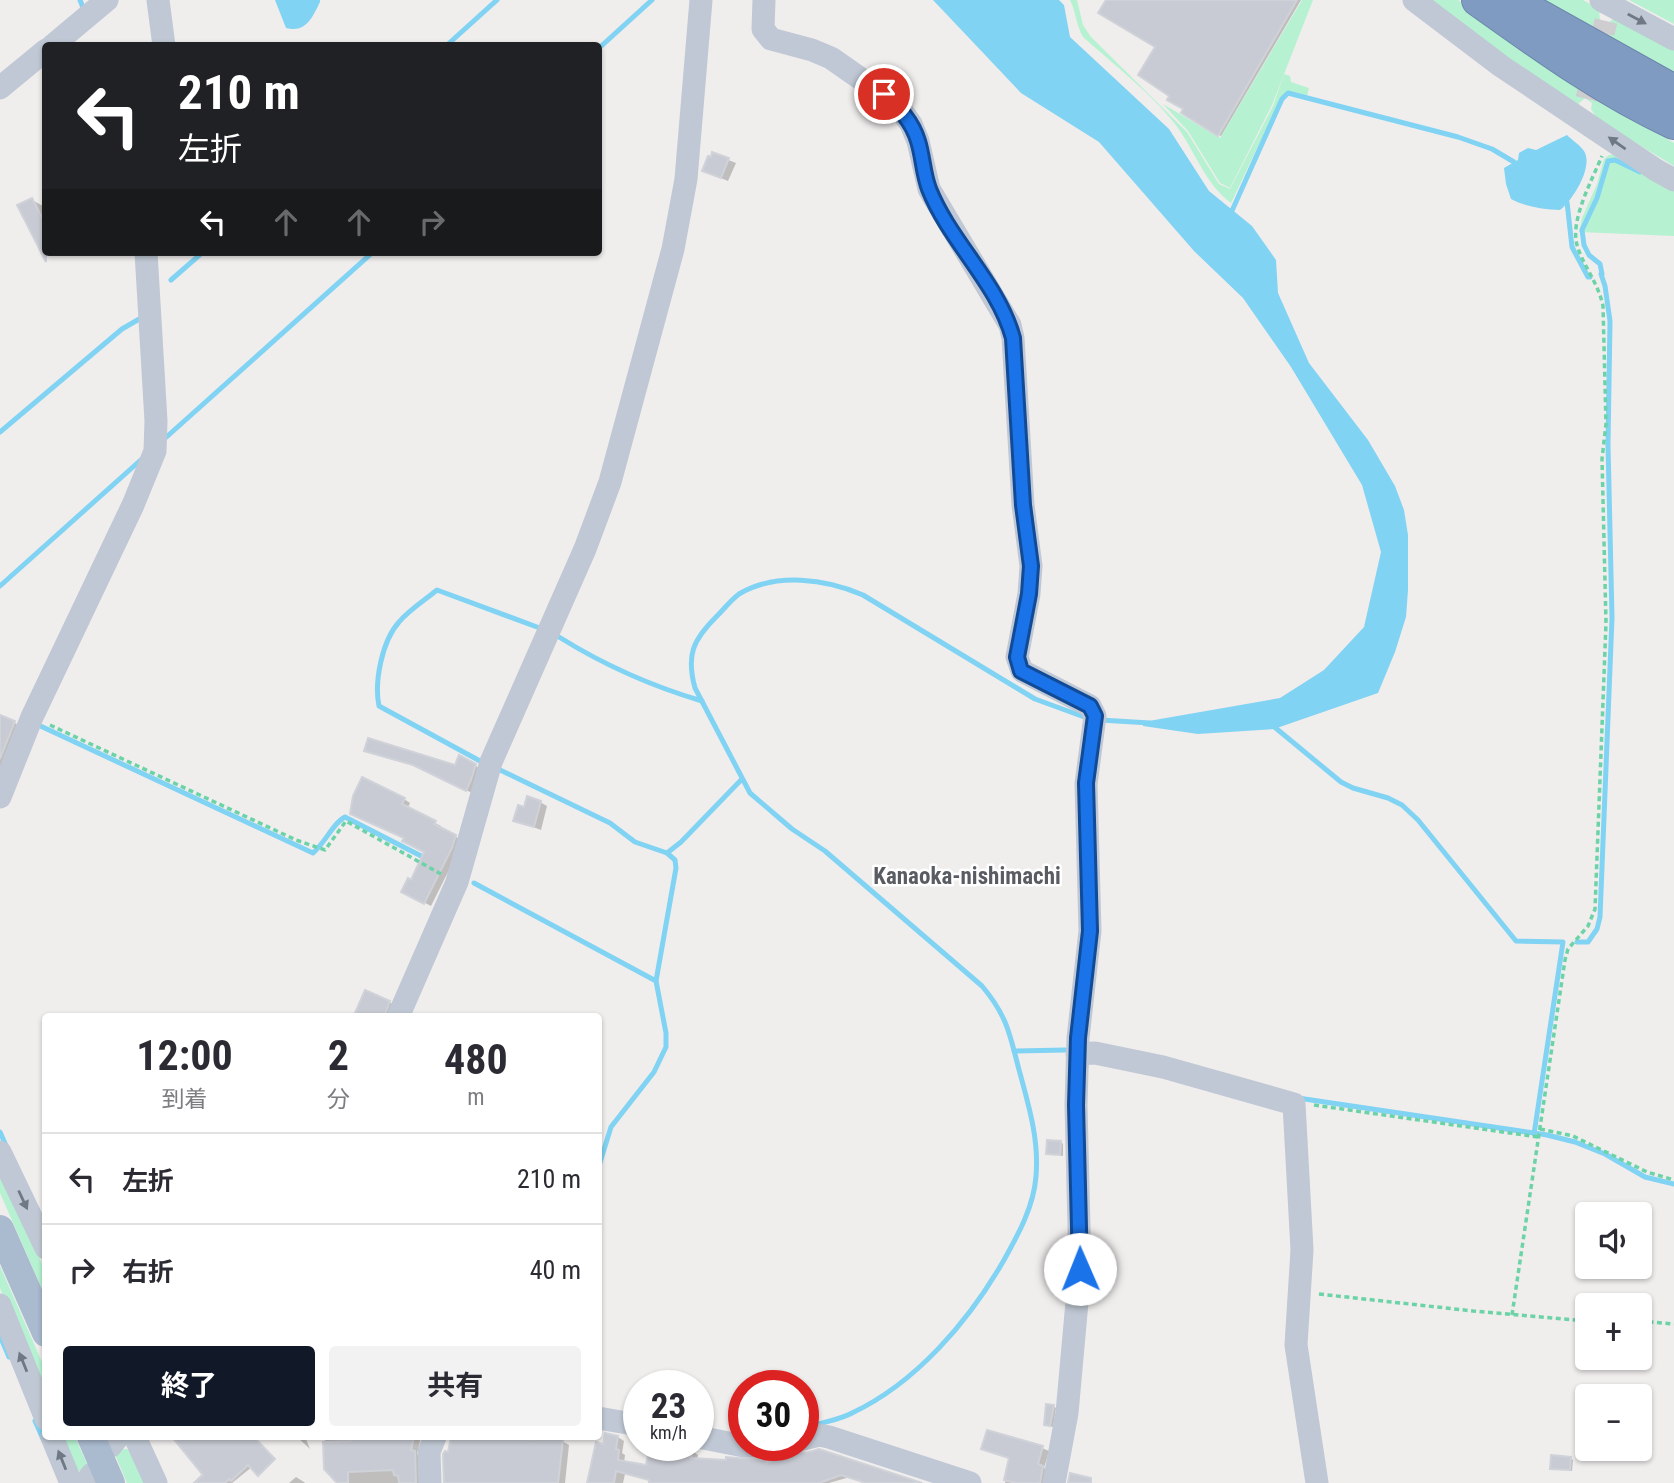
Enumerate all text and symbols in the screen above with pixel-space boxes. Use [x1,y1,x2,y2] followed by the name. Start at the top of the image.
[1627,14,1647,25] one-way arrow
[178,64,300,121] text: 210 m
[854,64,914,124] pin
[63,70,154,161] icon: left
[865,75,903,113] icon: arrive
[178,130,242,168] text: 左折
[1608,136,1626,150] one-way arrow
[194,203,232,241] icon: left
[267,203,305,241] icon: ahead
[340,203,378,241] icon: ahead
[413,203,451,241] icon: right
[873,863,1061,890] district label: Kanaoka-nishimachi
[136,1031,233,1080] text: 12:00
[328,1031,349,1080] text: 2
[444,1035,508,1084] text: 480
[467,1084,485,1111] text: m
[161,1086,207,1113] text: 到着
[327,1086,350,1113] text: 分
[63,1160,101,1198] icon: left
[517,1164,581,1194] text: 210 m
[122,1166,174,1196] text: 左折
[17,1190,29,1210] one-way arrow
[1575,1202,1652,1461] map controls
[1575,1202,1652,1279] button: sound
[1043,1232,1117,1306] position arrow
[63,1251,101,1289] icon: right
[530,1255,581,1285] text: 40 m
[122,1257,174,1287] text: 右折
[1575,1293,1652,1370] button: +
[63,1346,315,1426] button: 終了
[329,1346,581,1426] button: 共有
[17,1352,28,1373] one-way arrow
[728,1370,819,1461] speed limit sign: 30
[1575,1384,1652,1461] button: −
[651,1386,686,1427] text: 23
[650,1422,687,1443] text: km/h
[56,1449,67,1470] one-way arrow

